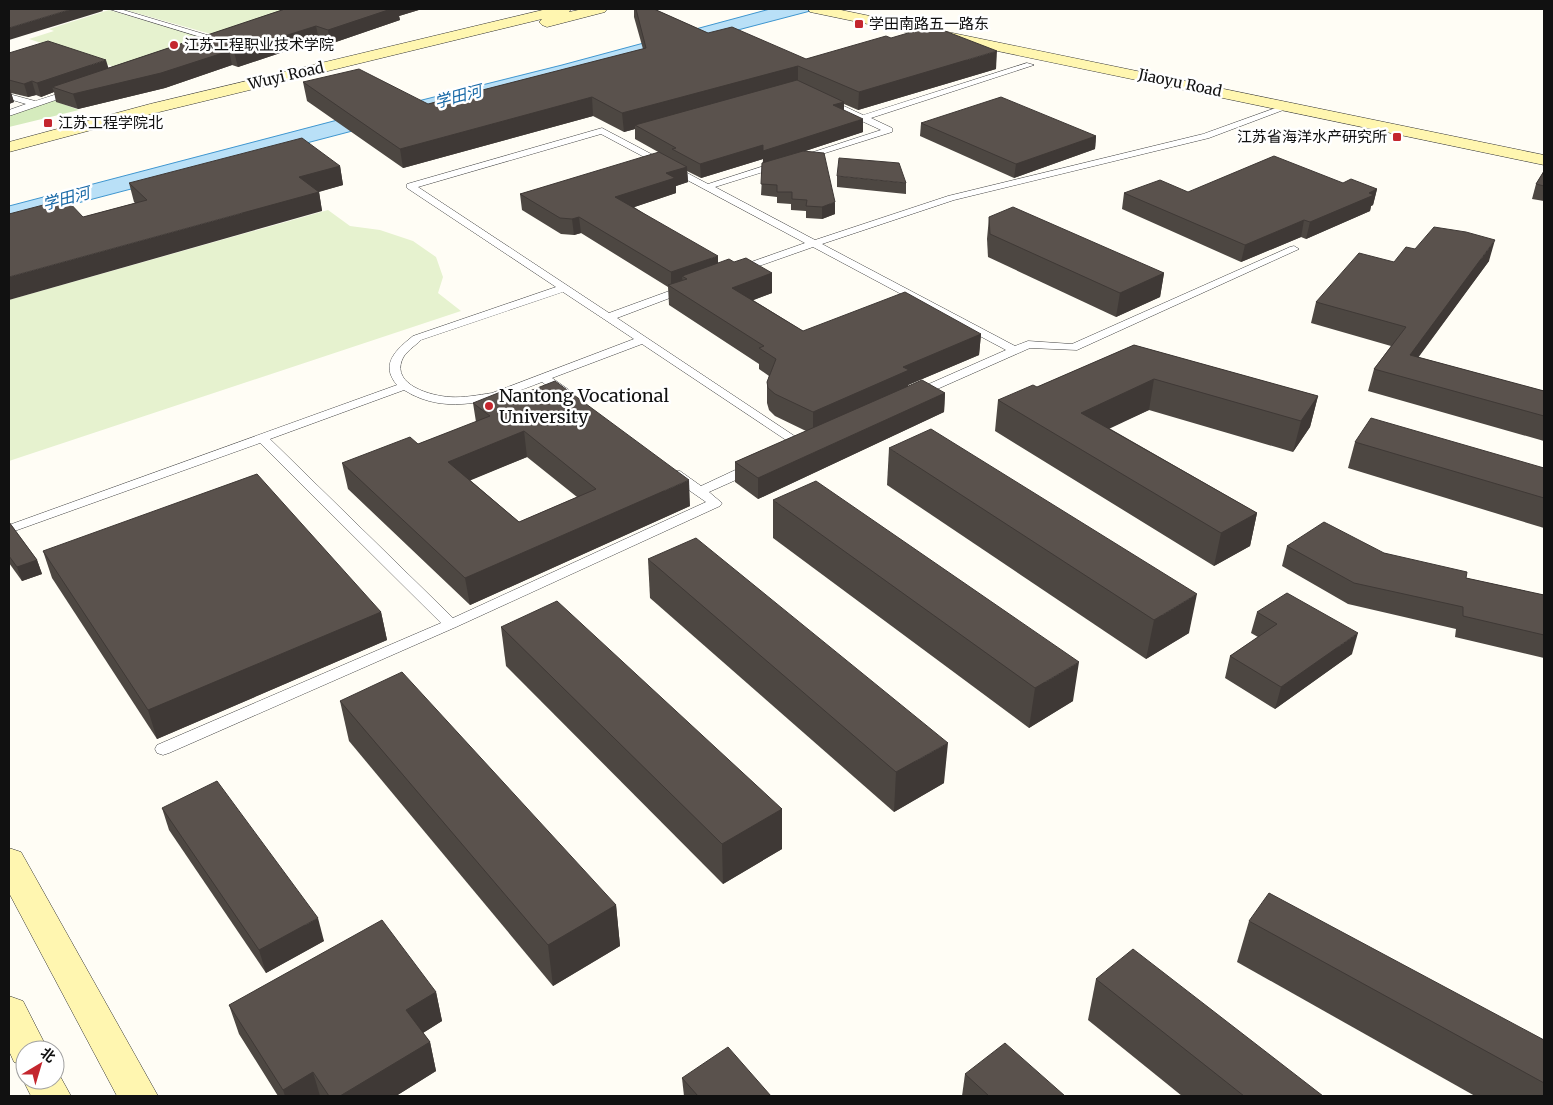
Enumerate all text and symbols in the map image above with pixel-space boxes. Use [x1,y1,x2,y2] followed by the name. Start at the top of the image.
[869,14,989,33] place label: 学田南路五一路东
[853,18,865,30] marker: 学田南路五一路东
[184,35,334,54] place label: 江苏工程职业技术学院
[168,39,180,51] marker: 江苏工程职业技术学院
[245,58,326,94] street label: Wuyi Road
[1136,64,1224,101] street label: Jiaoyu Road
[432,79,487,112] water label: 学田河
[58,113,163,132] place label: 江苏工程学院北
[42,117,54,129] marker: 江苏工程学院北
[1237,127,1387,146] place label: 江苏省海洋水产研究所
[1391,131,1403,143] marker: 江苏省海洋水产研究所
[40,181,95,214] water label: 学田河
[499,384,670,428] place label: Nantong Vocational University
[483,400,495,412] marker: Nantong Vocational University
[15,1040,65,1090] north arrow
[37,1043,59,1066] text: 北

